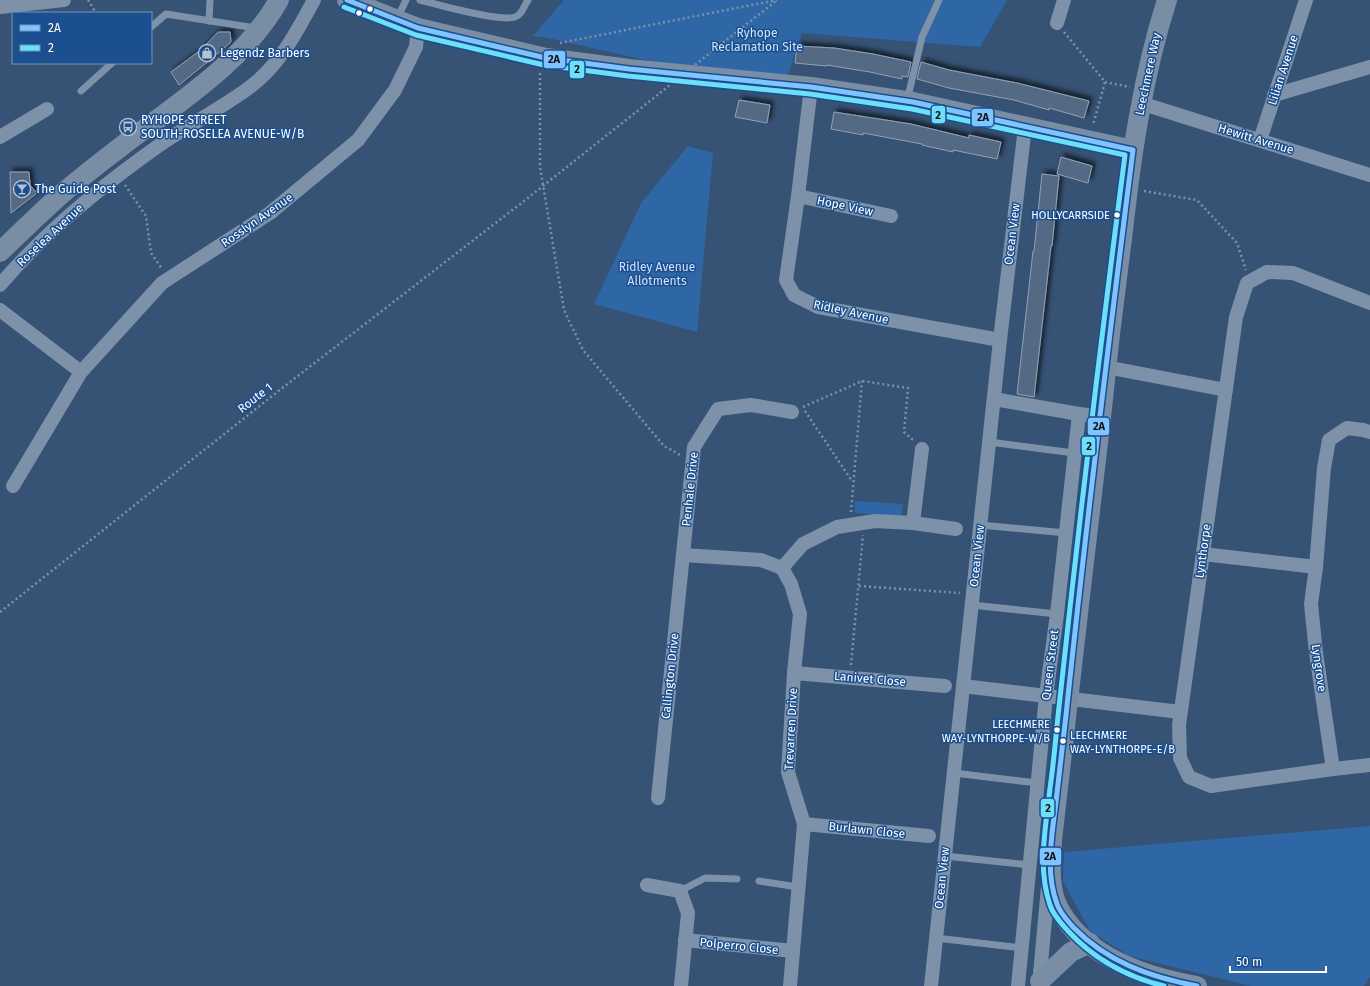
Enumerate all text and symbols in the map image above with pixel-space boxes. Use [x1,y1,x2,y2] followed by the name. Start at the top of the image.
[365,4,375,14] unlabelled marker
[354,8,364,18] unlabelled marker
[12,12,152,64] legend
[48,21,61,35] text: 2A
[711,26,803,54] park label: Ryhope Reclamation Site
[1132,31,1164,117] street label: Leechmere Way
[1265,33,1301,107] street label: Lilian Avenue
[48,41,54,55] text: 2
[197,43,217,63] shop icon: Legendz Barbers
[220,46,310,60] place label: Legendz Barbers
[543,50,566,69] line badge: 2A
[548,53,561,66] text: 2A
[569,60,585,79] line badge: 2
[574,63,580,76] text: 2
[931,105,946,124] line badge: 2
[971,108,994,127] line badge: 2A
[935,109,941,122] text: 2
[977,111,990,124] text: 2A
[141,113,304,141] place label: RYHOPE STREET SOUTH-ROSELEA AVENUE-W/B
[118,117,138,137] bus stop icon: RYHOPE STREET SOUTH-ROSELEA AVENUE-W/B
[1216,121,1296,157] street label: Hewitt Avenue
[12,179,32,199] bar icon: The Guide Post
[35,182,117,196] place label: The Guide Post
[218,190,296,250] street label: Rosslyn Avenue
[816,193,875,219] street label: Hope View
[14,201,86,269] street label: Roselea Avenue
[1001,202,1023,266] street label: Ocean View
[1031,209,1110,222] place label: HOLLYCARRSIDE
[1112,210,1122,220] marker: HOLLYCARRSIDE
[619,260,695,288] park label: Ridley Avenue Allotments
[812,297,890,327] street label: Ridley Avenue
[235,380,275,416] street label: Route 1
[1087,417,1110,436] line badge: 2A
[1093,420,1106,433] text: 2A
[1081,436,1096,456] line badge: 2
[1086,440,1092,453] text: 2
[679,451,701,527] street label: Penhale Drive
[1192,523,1214,579] street label: Lynthorpe
[967,524,987,588] street label: Ocean View
[1039,628,1061,701] street label: Queen Street
[659,632,681,720] street label: Callington Drive
[1309,643,1329,693] street label: Lyngrove
[834,669,906,689] street label: Lanivet Close
[782,687,800,771] street label: Trevarren Drive
[942,718,1050,745] place label: LEECHMERE WAY-LYNTHORPE-W/B
[1052,725,1062,735] marker: LEECHMERE WAY-LYNTHORPE-W/B
[1070,729,1175,756] place label: LEECHMERE WAY-LYNTHORPE-E/B
[1058,736,1068,746] marker: LEECHMERE WAY-LYNTHORPE-E/B
[1040,798,1055,818] line badge: 2
[1045,802,1051,815] text: 2
[828,819,906,841] street label: Burlawn Close
[932,846,952,910] street label: Ocean View
[1039,847,1062,866] line badge: 2A
[1044,850,1057,863] text: 2A
[699,935,779,957] street label: Polperro Close
[1230,948,1326,974] scale bar
[1236,955,1262,969] text: 50 m

